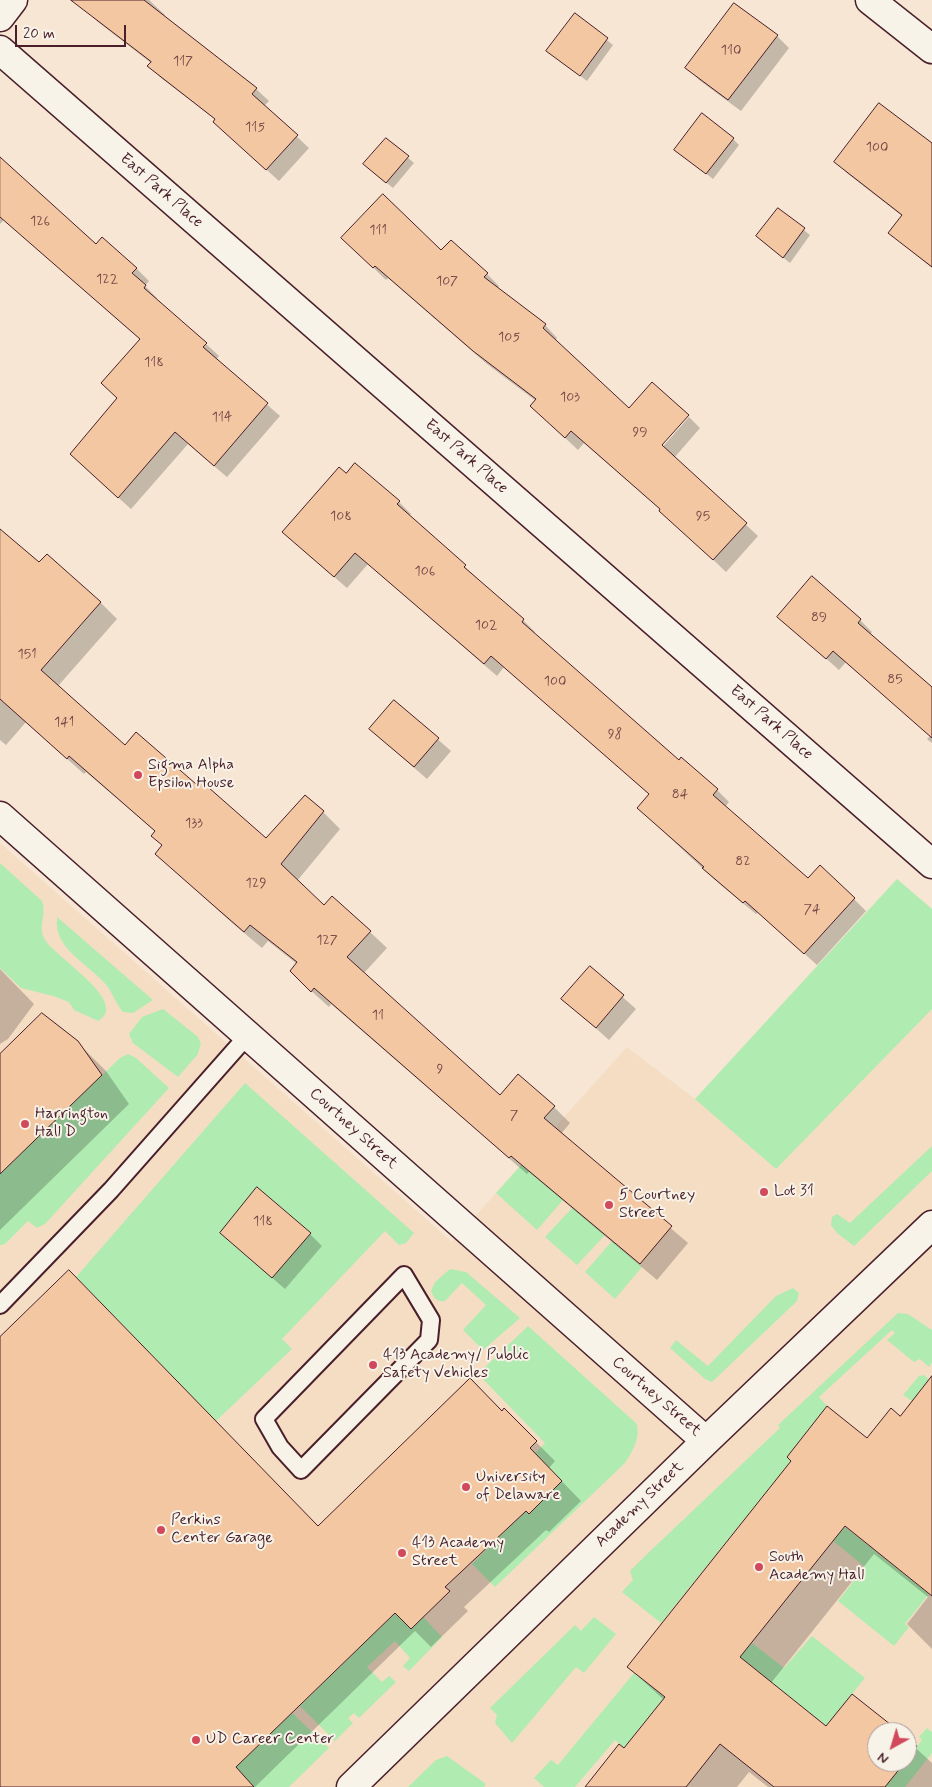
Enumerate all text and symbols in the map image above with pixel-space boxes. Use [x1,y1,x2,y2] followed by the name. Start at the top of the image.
[18,15,129,47] scale bar
[23,24,55,44] text: 20 m
[721,43,741,59] house number: 110
[173,54,193,70] house number: 117
[245,120,265,136] house number: 115
[866,140,888,156] house number: 100
[115,150,207,232] street label: East Park Place
[30,214,50,230] house number: 126
[369,223,387,239] house number: 111
[96,272,118,288] house number: 122
[436,274,458,290] house number: 107
[498,330,520,346] house number: 105
[144,355,164,371] house number: 118
[560,390,580,406] house number: 103
[212,410,232,426] house number: 114
[420,416,512,498] street label: East Park Place
[632,425,648,441] house number: 99
[330,509,352,525] house number: 108
[696,509,710,525] house number: 95
[415,564,435,580] house number: 106
[811,610,827,626] house number: 89
[475,618,497,634] house number: 102
[17,647,37,663] house number: 151
[887,672,903,688] house number: 85
[544,674,566,690] house number: 100
[725,682,817,764] street label: East Park Place
[54,715,74,731] house number: 141
[608,727,622,743] house number: 98
[148,756,234,794] place label: Sigma Alpha Epsilon House
[132,769,144,781] marker: Sigma Alpha Epsilon House
[672,787,688,803] house number: 84
[185,816,203,832] house number: 133
[735,854,751,870] house number: 82
[245,876,267,892] house number: 129
[804,902,820,918] house number: 74
[316,933,338,949] house number: 127
[372,1008,384,1024] house number: 11
[437,1062,443,1078] house number: 9
[305,1084,401,1174] street label: Courtney Street
[35,1105,108,1143] place label: Harrington Hall D
[510,1108,518,1124] house number: 7
[19,1118,31,1130] marker: Harrington Hall D
[774,1182,814,1202] place label: Lot 31
[619,1186,695,1224] place label: 5 Courtney Street
[758,1186,770,1198] marker: Lot 31
[603,1199,615,1211] marker: 5 Courtney Street
[253,1214,273,1230] house number: 118
[383,1346,529,1384] place label: 413 Academy/ Public Safety Vehicles
[607,1353,705,1441] street label: Courtney Street
[367,1359,379,1371] marker: 413 Academy/ Public Safety Vehicles
[592,1458,688,1552] street label: Academy Street
[476,1468,560,1506] place label: University of Delaware
[460,1481,472,1493] marker: University of Delaware
[171,1511,273,1549] place label: Perkins Center Garage
[155,1524,167,1536] marker: Perkins Center Garage
[412,1534,504,1572] place label: 413 Academy Street
[396,1547,408,1559] marker: 413 Academy Street
[769,1548,864,1586] place label: South Academy Hall
[753,1561,765,1573] marker: South Academy Hall
[867,1722,917,1772] north arrow
[206,1730,334,1750] place label: UD Career Center
[190,1734,202,1746] marker: UD Career Center
[874,1748,892,1768] text: N

